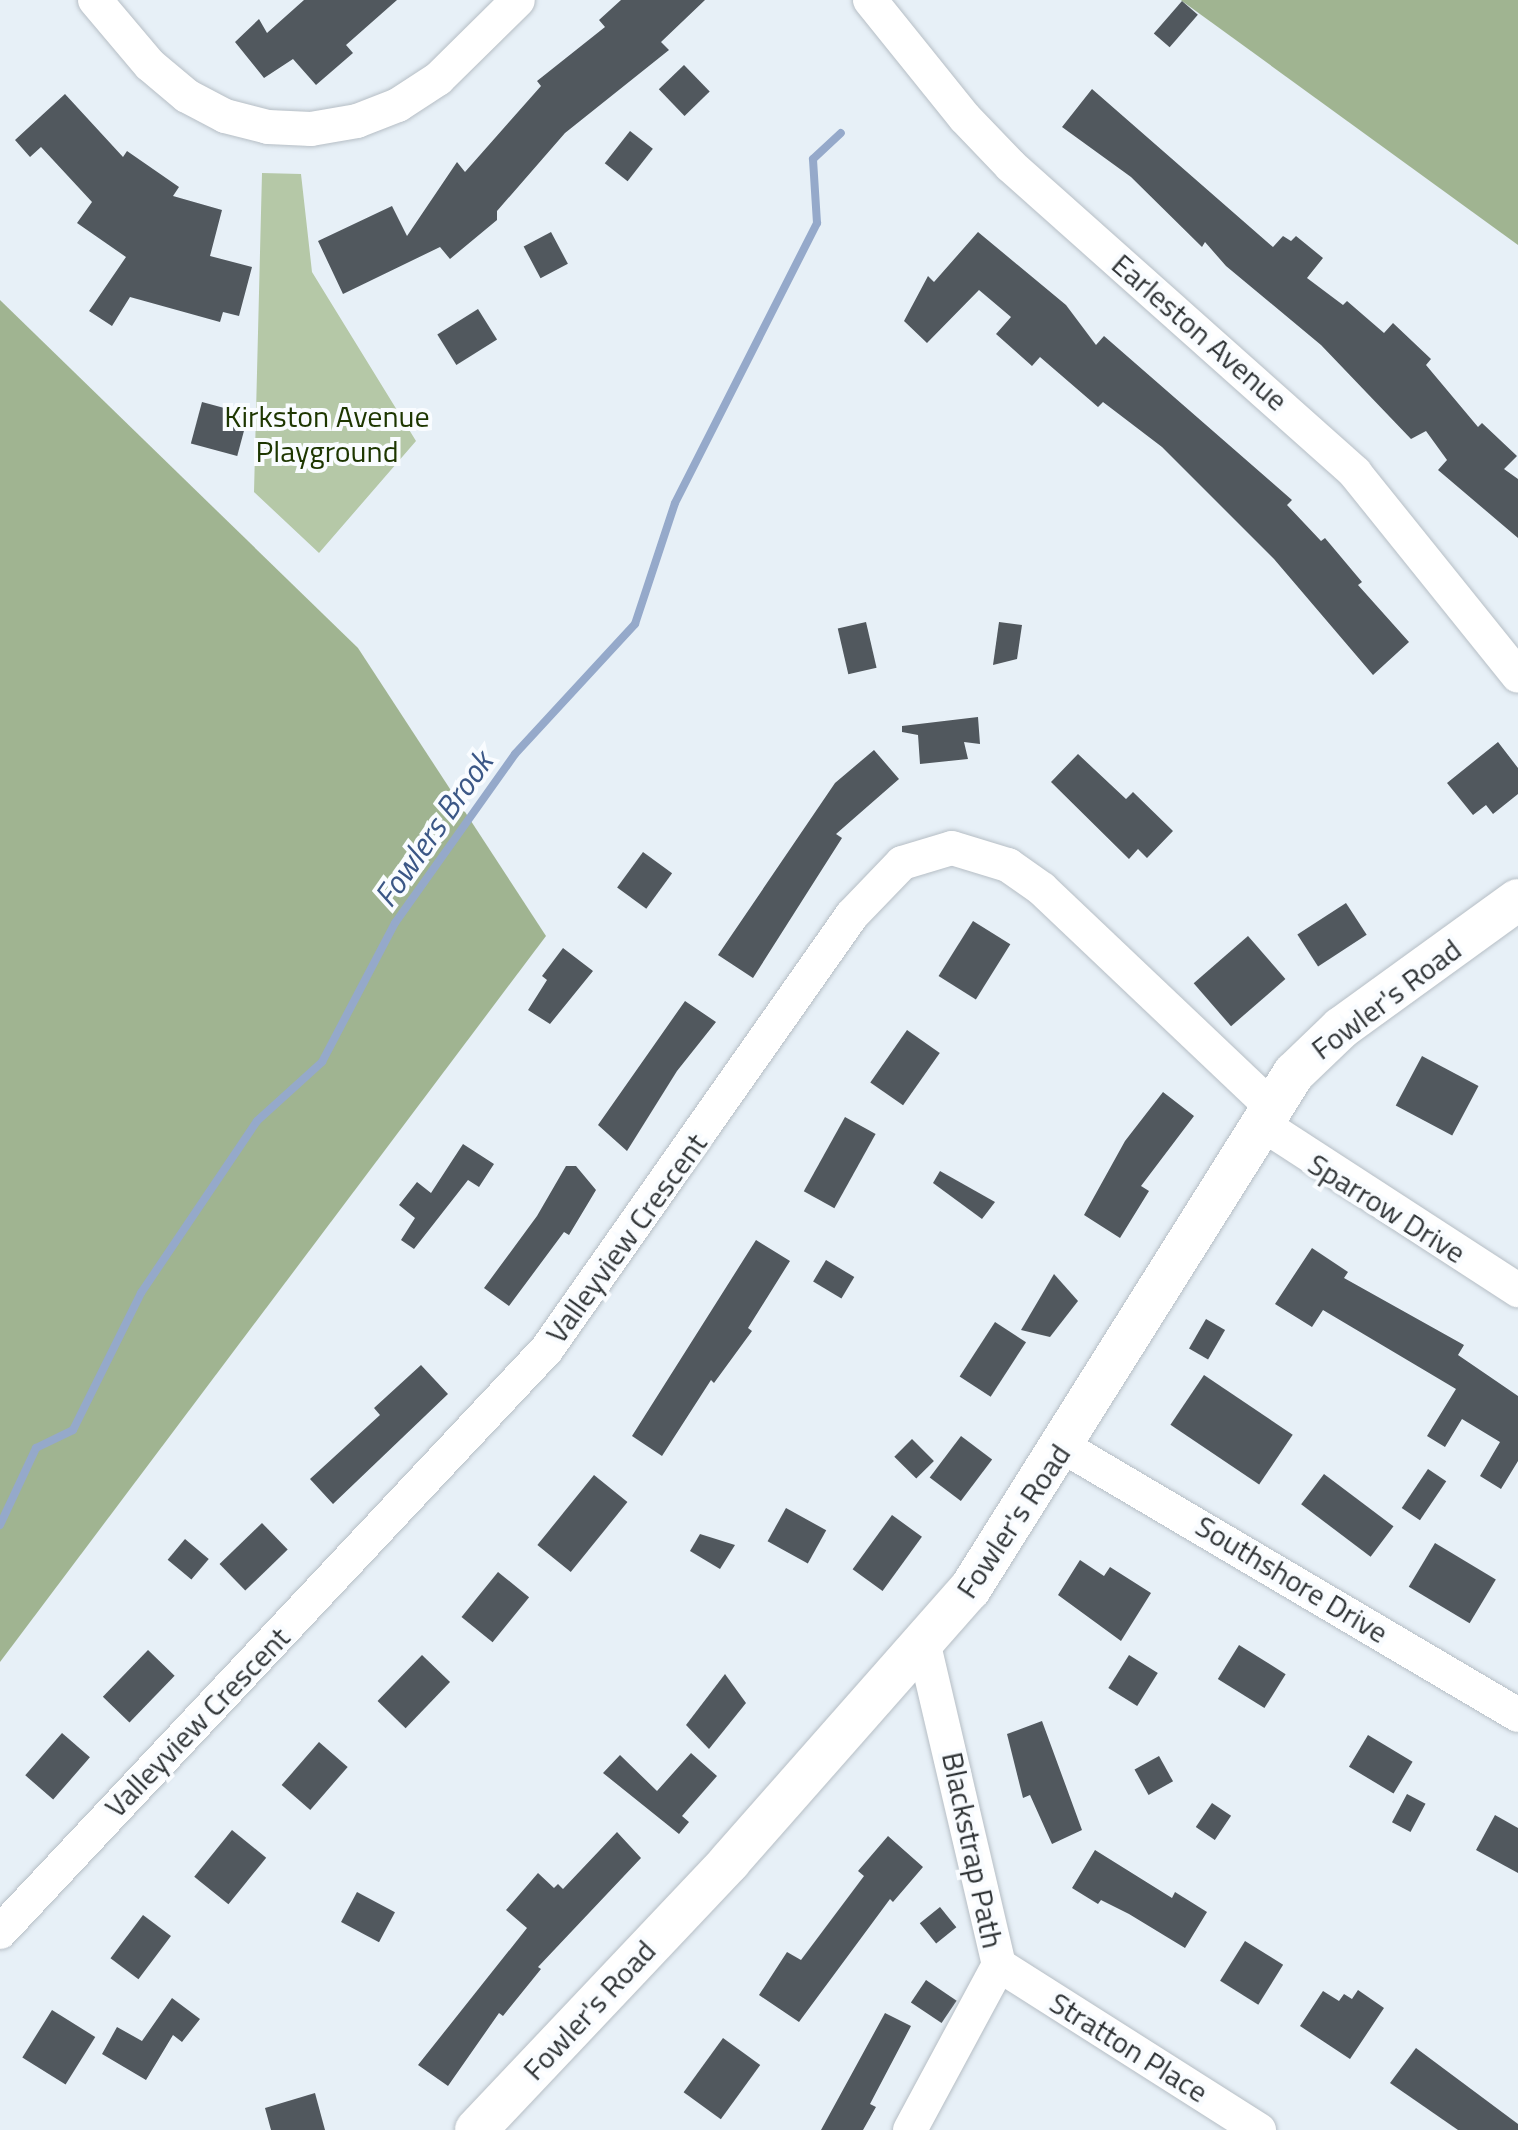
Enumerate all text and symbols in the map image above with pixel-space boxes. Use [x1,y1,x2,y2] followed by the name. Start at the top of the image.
[1105,246,1295,418] street label: Earleston Avenue
[224,398,430,468] park label: Kirkston Avenue Playground
[366,744,500,914] water label: Fowlers Brook
[1304,931,1468,1067] street label: Fowler's Road
[538,1126,714,1350] street label: Valleyview Crescent
[1302,1145,1472,1271] street label: Sparrow Drive
[948,1437,1078,1605] street label: Fowler's Road
[1189,1507,1395,1651] street label: Southshore Drive
[97,1619,297,1825] street label: Valleyview Crescent
[935,1749,1011,1951] street label: Blackstrap Path
[515,1933,663,2087] street label: Fowler's Road
[1043,1984,1215,2110] street label: Stratton Place

